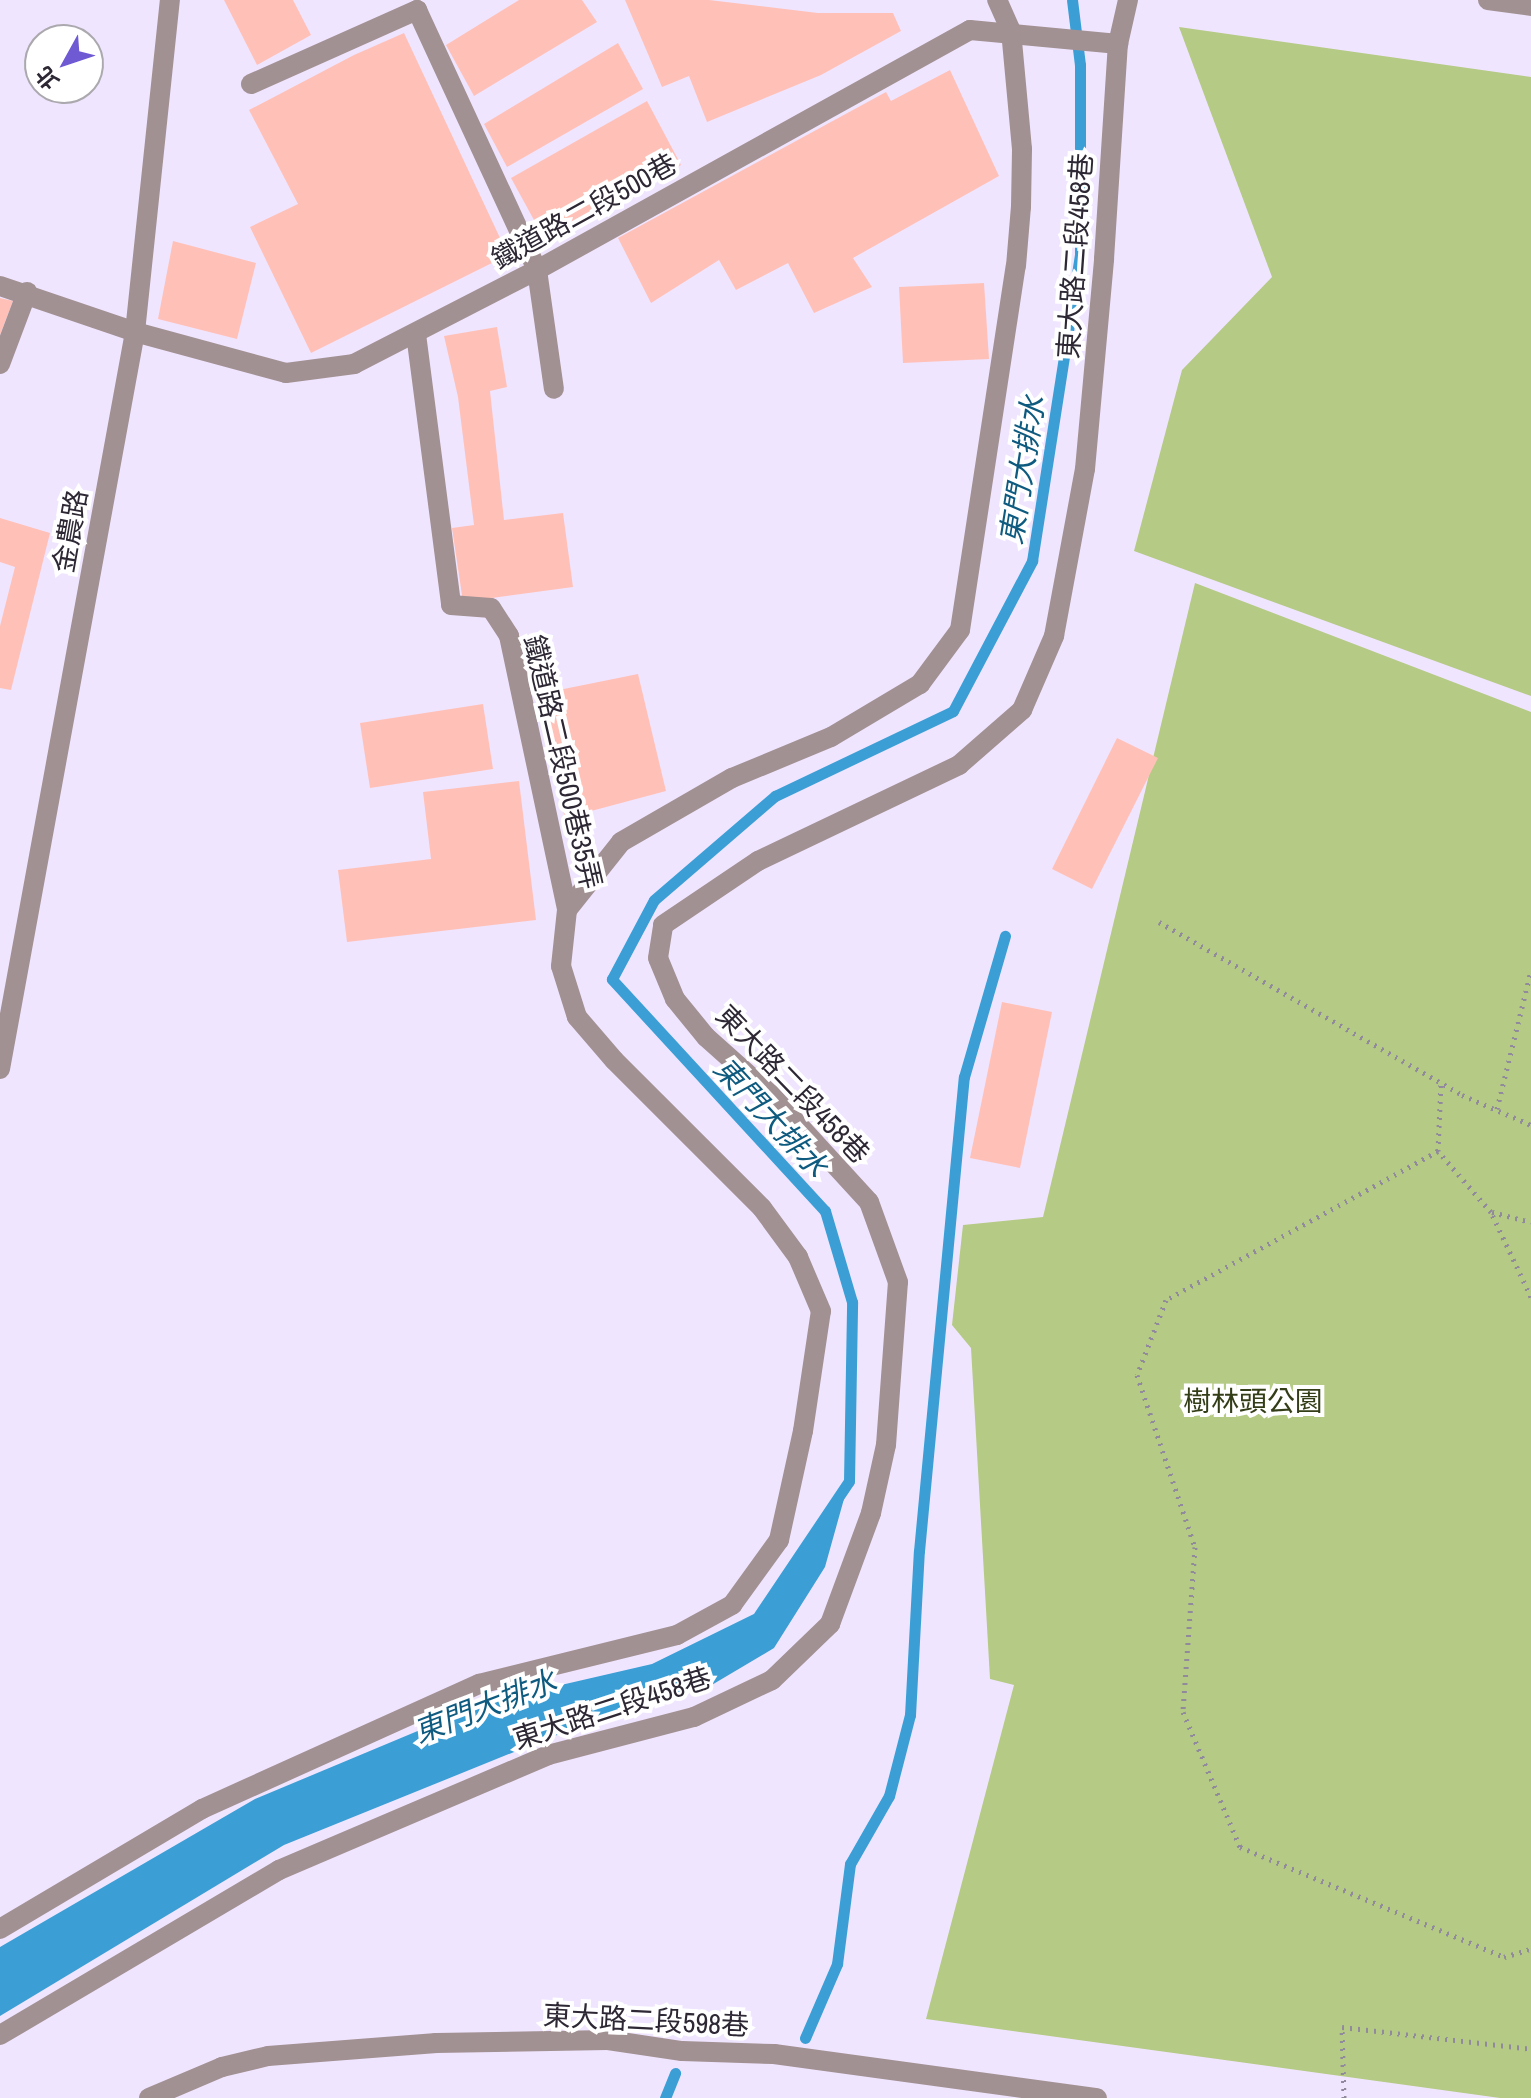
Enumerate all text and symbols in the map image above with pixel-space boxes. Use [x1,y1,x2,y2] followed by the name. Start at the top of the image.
[24,24,104,104] north arrow
[29,60,66,96] text: 北
[486,146,682,276] street label: 鐵道路二段500巷
[1051,152,1099,360] street label: 東大路二段458巷
[992,393,1052,547] water label: 東門大排水
[46,487,94,575] street label: 金農路
[517,632,609,892] street label: 鐵道路二段500巷35弄
[709,998,877,1170] street label: 東大路二段458巷
[707,1050,835,1184] water label: 東門大排水
[1183,1384,1323,1418] park label: 樹林頭公園
[509,1660,715,1756] street label: 東大路二段458巷
[409,1662,561,1750] water label: 東門大排水
[542,1998,750,2042] street label: 東大路二段598巷

